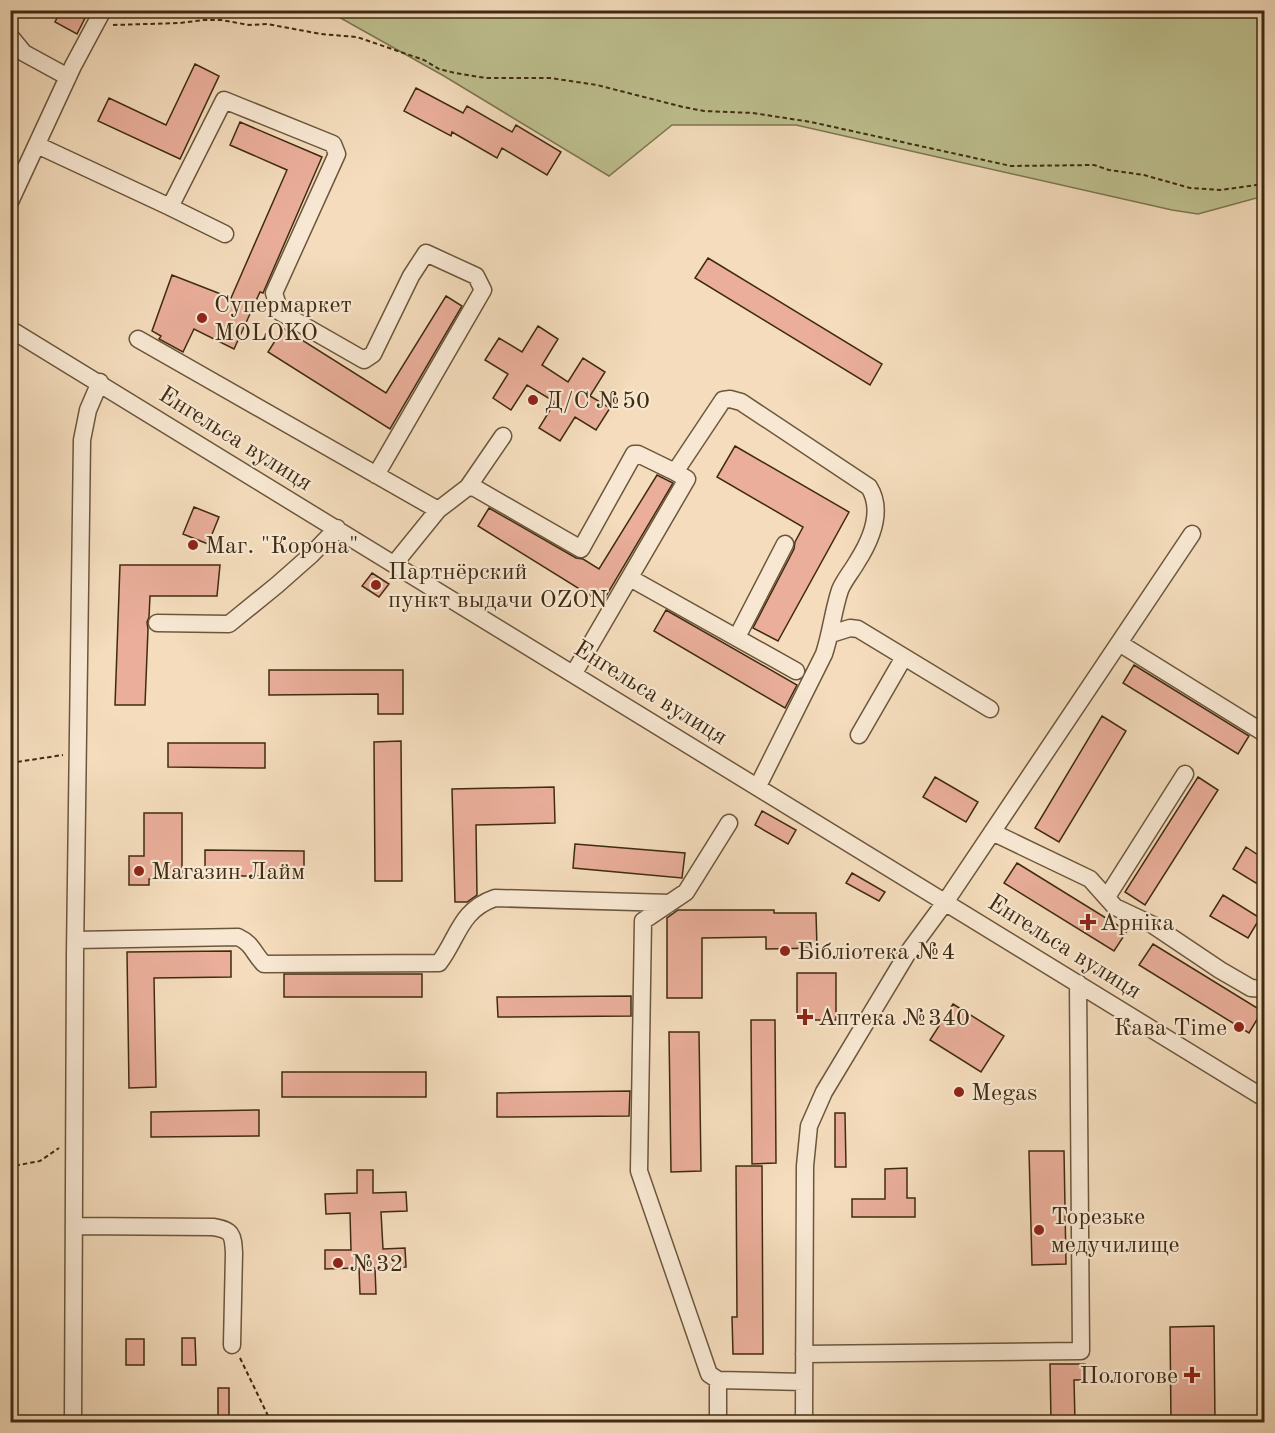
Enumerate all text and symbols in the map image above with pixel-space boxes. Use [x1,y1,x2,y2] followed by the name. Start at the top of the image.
[214,294,352,346] place label: Супермаркет MOLOKO
[195,311,209,325] marker: Супермаркет MOLOKO
[154,383,316,496] street label: Енгельса вулиця
[545,390,650,414] place label: Д/С №50
[526,393,540,407] marker: Д/С №50
[205,535,359,559] place label: Маг. "Корона"
[186,538,200,552] marker: Маг. "Корона"
[388,561,607,613] place label: Партнёрский пункт выдачи OZON
[369,578,383,592] marker: Партнёрский пункт выдачи OZON
[569,637,731,750] street label: Енгельса вулиця
[151,861,305,885] place label: Магазин Лайм
[132,864,146,878] marker: Магазин Лайм
[983,891,1145,1004] street label: Енгельса вулиця
[1100,912,1174,936] place label: Арніка
[1081,915,1095,929] marker: Арніка
[797,941,955,965] place label: Бібліотека №4
[778,944,792,958] marker: Бібліотека №4
[818,1007,970,1031] place label: Аптека №340
[796,1008,814,1026] marker: Аптека №340
[1114,1017,1227,1041] place label: Кава Time
[1232,1020,1246,1034] marker: Кава Time
[971,1082,1037,1106] place label: Megas
[952,1085,966,1099] marker: Megas
[1051,1206,1180,1258] place label: Торезьке медучилище
[1032,1223,1046,1237] marker: Торезьке медучилище
[350,1253,403,1277] place label: №32
[331,1256,345,1270] marker: №32
[1080,1365,1178,1389] place label: Пологове
[1183,1366,1201,1384] marker: Пологове

